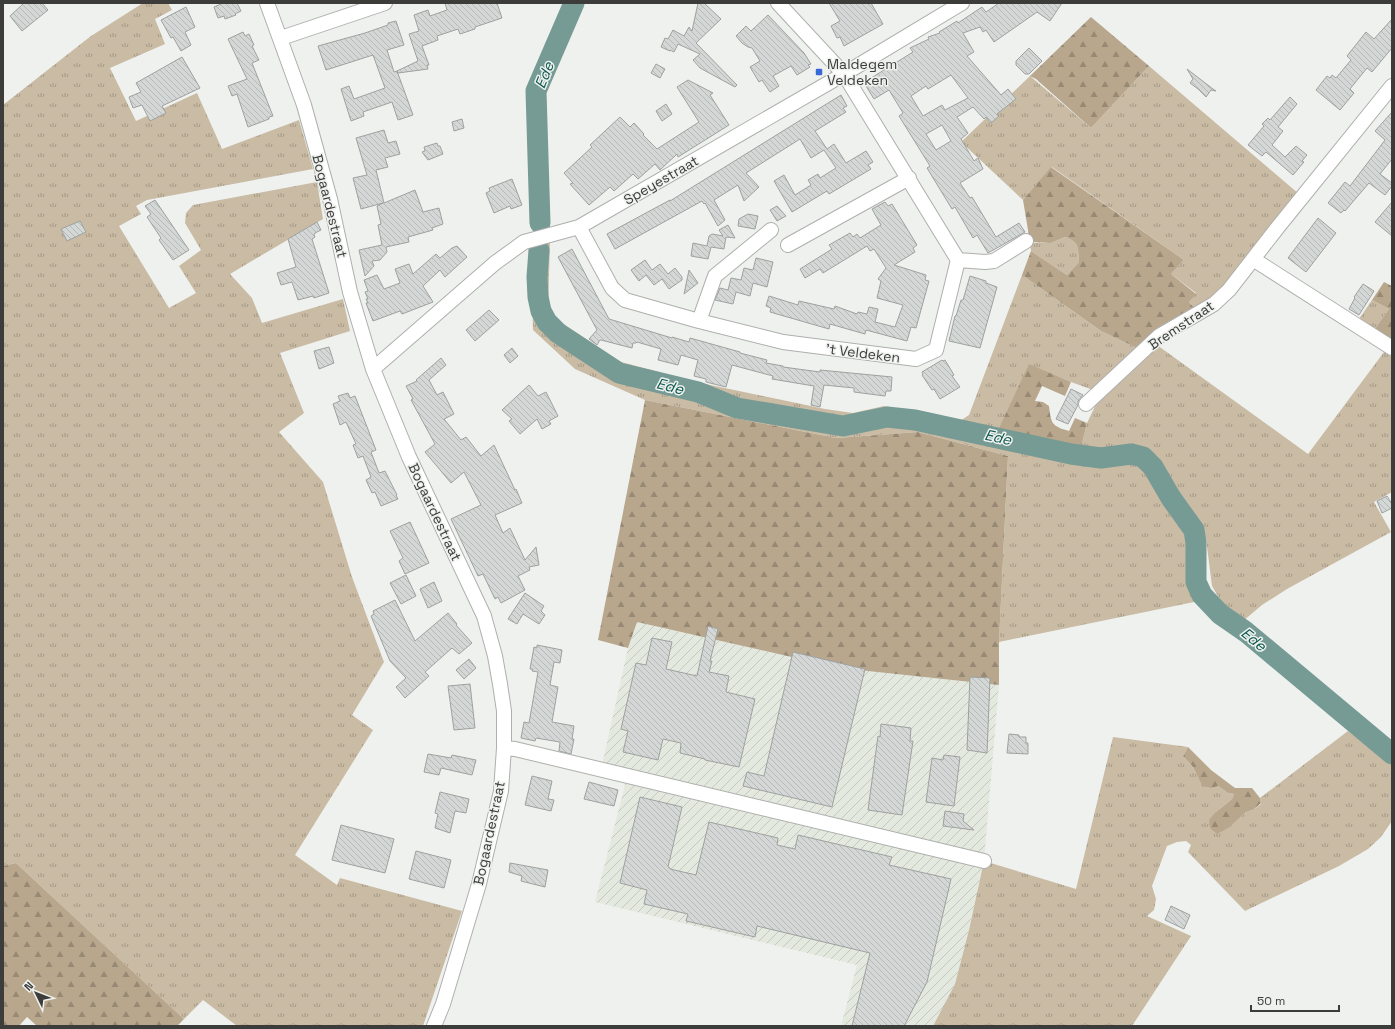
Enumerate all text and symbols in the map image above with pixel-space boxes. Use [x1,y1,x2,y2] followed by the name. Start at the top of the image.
[827,55,897,89] place label: Maldegem Veldeken
[530,58,558,91] water label: Ede
[814,67,824,77] marker: Maldegem Veldeken
[620,151,702,209] street label: Speyestraat
[308,152,352,260] street label: Bogaardestraat
[1145,296,1217,354] street label: Bremstraat
[825,340,901,366] street label: 't Veldeken
[655,374,686,399] water label: Ede
[983,425,1014,449] water label: Ede
[404,460,466,564] street label: Bogaardestraat
[1238,623,1271,656] water label: Ede
[469,779,509,887] street label: Bogaardestraat
[16,973,56,1013] north arrow
[21,979,36,994] text: N
[1251,987,1339,1013] scale bar
[1257,993,1285,1009] text: 50 m

